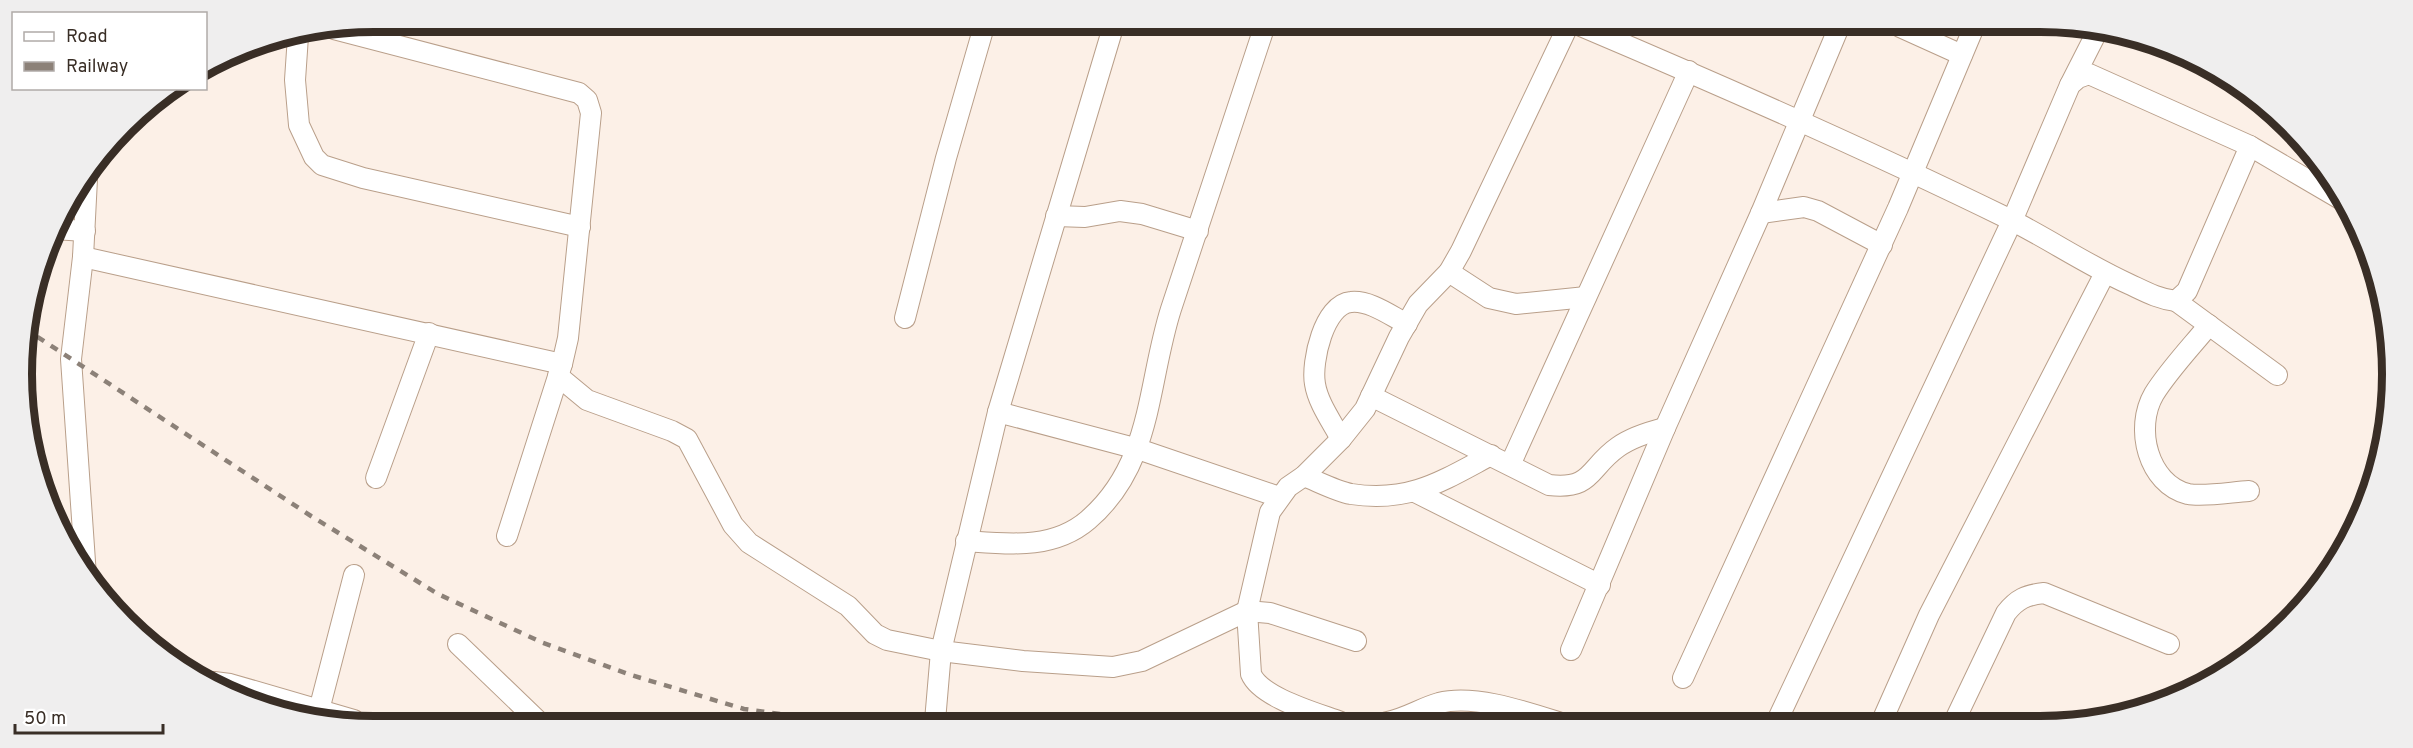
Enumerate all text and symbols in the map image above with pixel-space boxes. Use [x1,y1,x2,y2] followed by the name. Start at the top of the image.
[12,12,207,90] legend
[66,26,108,49] text: Road
[66,56,128,79] text: Railway
[15,697,164,735] scale bar
[24,708,66,731] text: 50 m

